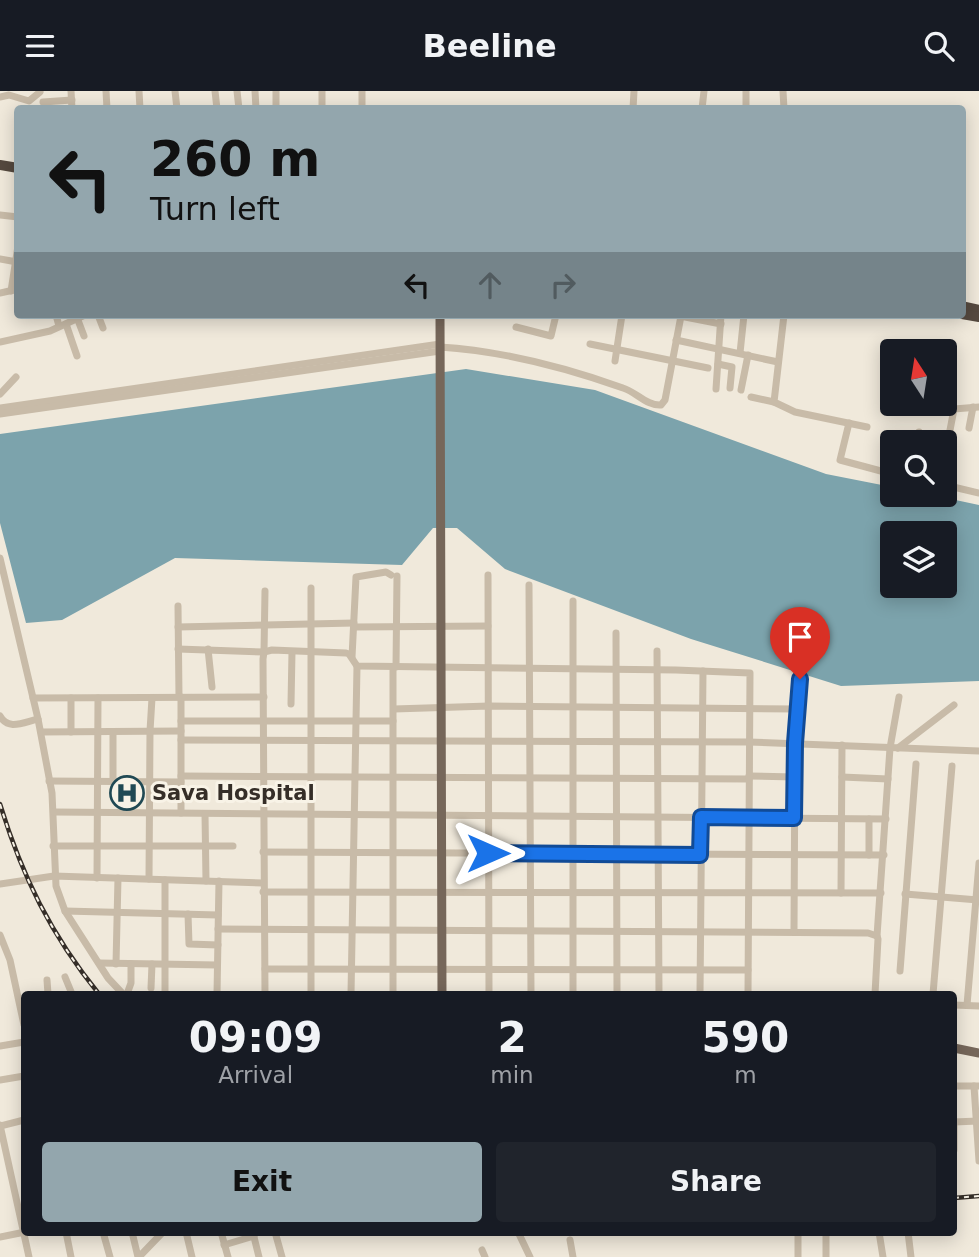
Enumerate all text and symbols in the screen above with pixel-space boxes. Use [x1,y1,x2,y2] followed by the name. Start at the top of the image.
[21,27,59,65] icon: menu
[422,27,557,65] text: Beeline
[920,27,958,65] icon: search
[150,131,320,188] text: 260 m
[35,133,126,224] icon: left
[150,190,280,228] text: Turn left
[398,266,436,304] icon: left
[471,266,509,304] icon: ahead
[544,266,582,304] icon: right
[880,339,957,417] north arrow
[880,339,957,598] map controls
[880,430,957,507] button: search
[880,521,957,598] button: layers
[770,607,830,679] pin
[781,618,819,656] icon: arrive
[108,774,146,812] hospital icon: Sava Hospital
[152,781,315,805] place label: Sava Hospital
[451,816,525,890] position arrow
[189,1013,323,1062] text: 09:09
[497,1013,527,1062] text: 2
[702,1013,789,1062] text: 590
[218,1062,293,1088] text: Arrival
[490,1062,534,1088] text: min
[734,1062,757,1088] text: m
[42,1142,482,1222] button: Exit
[496,1142,936,1222] button: Share

